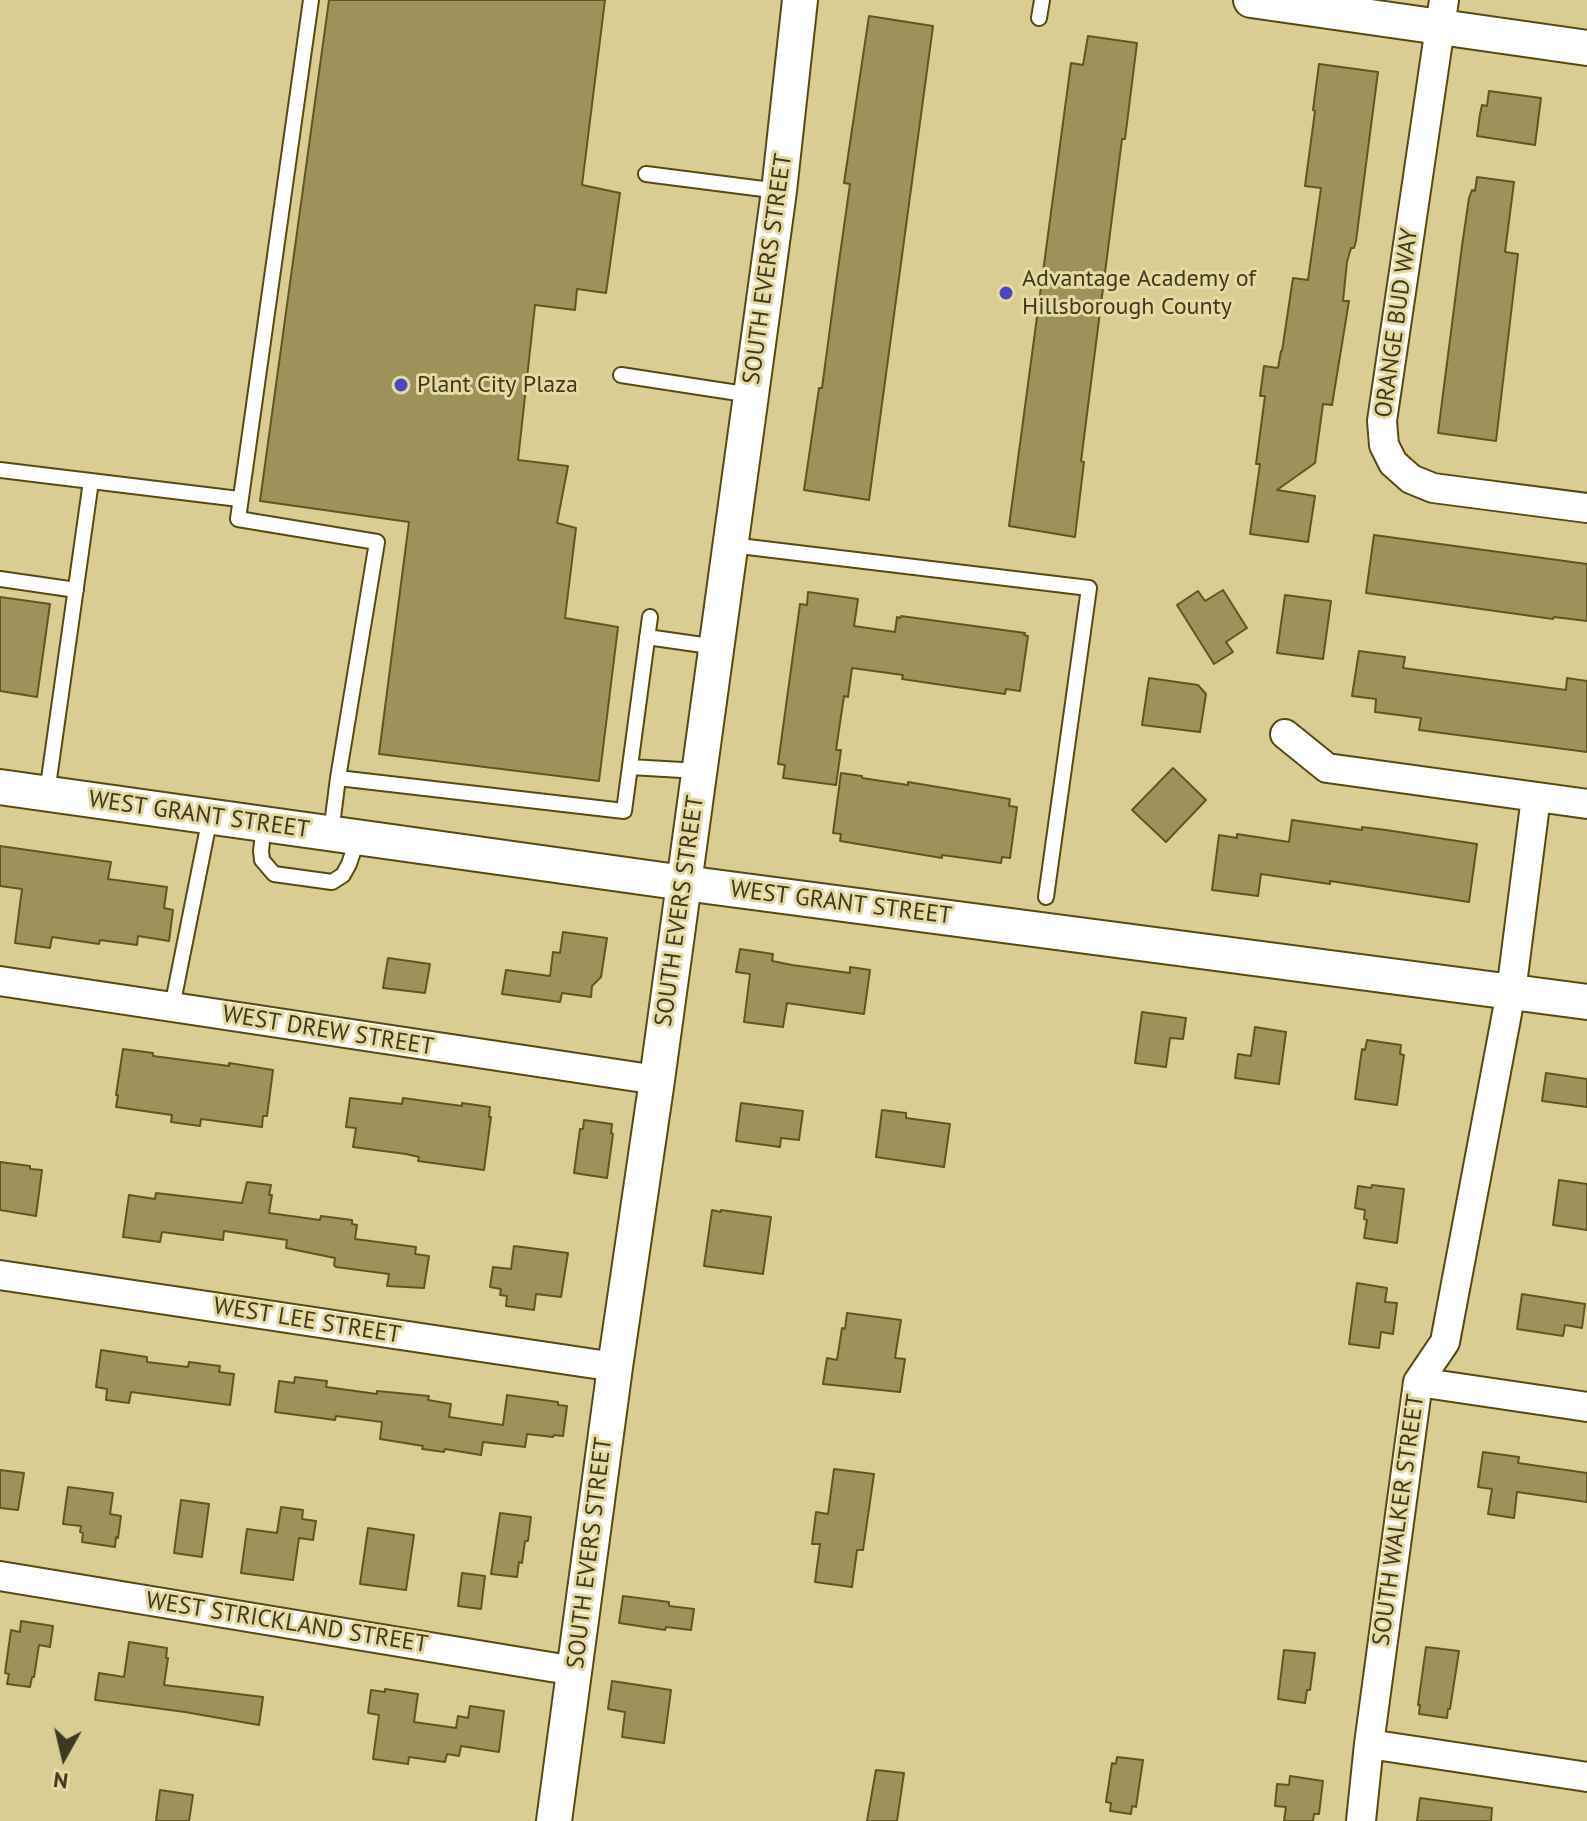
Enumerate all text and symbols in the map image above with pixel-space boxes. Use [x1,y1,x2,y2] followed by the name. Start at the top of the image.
[738,152,798,386] street label: SOUTH EVERS STREET
[1369,226,1425,420] street label: ORANGE BUD WAY
[1022,265,1256,321] place label: Advantage Academy of Hillsborough County
[997,284,1015,302] marker: Advantage Academy of Hillsborough County
[417,371,578,399] place label: Plant City Plaza
[392,376,410,394] marker: Plant City Plaza
[87,785,311,845] street label: WEST GRANT STREET
[650,794,710,1028] street label: SOUTH EVERS STREET
[729,875,953,931] street label: WEST GRANT STREET
[220,1000,436,1062] street label: WEST DREW STREET
[211,1292,403,1350] street label: WEST LEE STREET
[1367,1392,1431,1648] street label: SOUTH WALKER STREET
[562,1436,618,1670] street label: SOUTH EVERS STREET
[144,1586,430,1660] street label: WEST STRICKLAND STREET
[24,1717,104,1797] north arrow
[52,1766,70,1796] text: N

